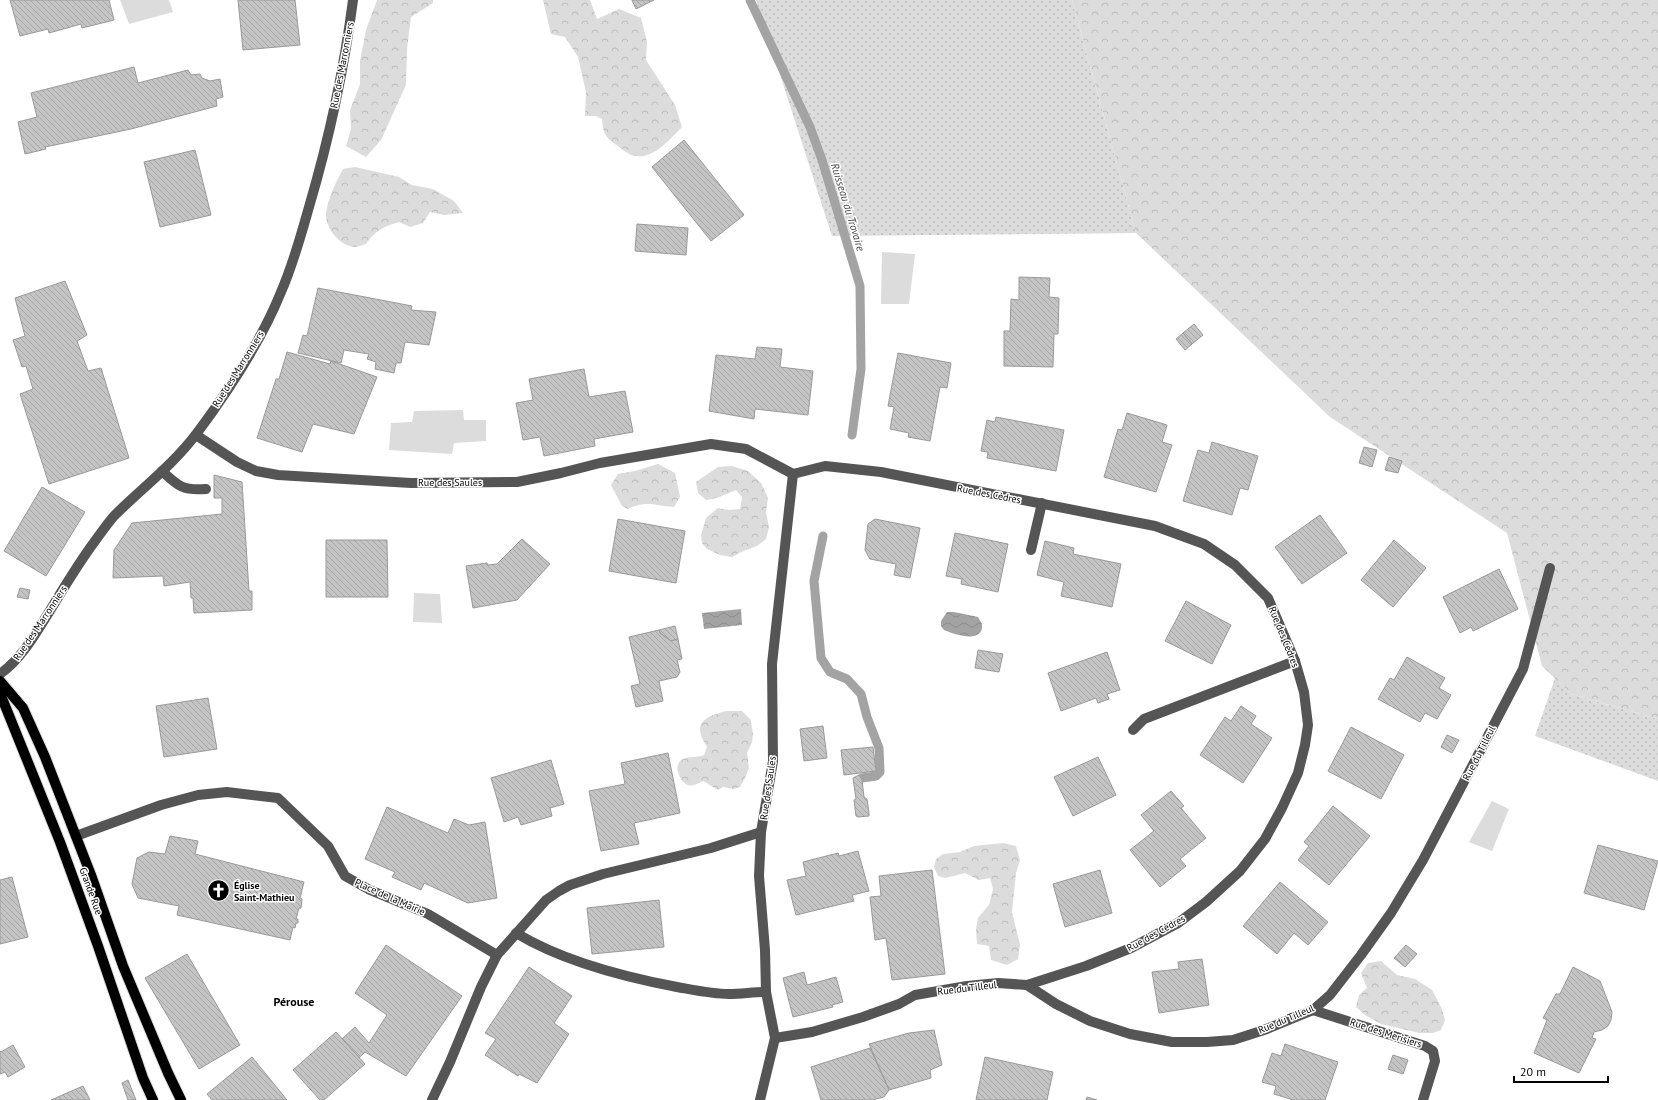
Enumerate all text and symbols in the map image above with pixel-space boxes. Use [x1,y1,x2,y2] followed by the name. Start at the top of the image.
[327,21,357,109] street label: Rue des Marronniers
[828,161,868,253] water label: Ruisseau du Trovaire
[209,328,267,410] street label: Rue des Marronniers
[418,476,482,489] street label: Rue des Saules
[956,481,1022,507] street label: Rue des Cèdres
[10,583,70,663] street label: Rue des Marronniers
[1266,605,1302,669] street label: Rue des Cèdres
[1460,723,1498,783] street label: Rue du Tilleul
[757,755,779,821] street label: Rue des Saules
[76,866,106,916] street label: Grande Rue
[353,876,427,918] street label: Place de la Mairie
[205,878,231,904] church icon: Église Saint-Mathieu
[234,879,294,904] place label: Église Saint-Mathieu
[1124,912,1188,954] street label: Rue des Cèdres
[937,978,997,998] street label: Rue du Tilleul
[274,994,314,1009] district label: Pérouse
[1256,1001,1316,1037] street label: Rue du Tilleul
[1348,1015,1424,1051] street label: Rue des Merisiers
[1514,1058,1608,1084] scale bar
[1520,1064,1546,1079] text: 20 m

